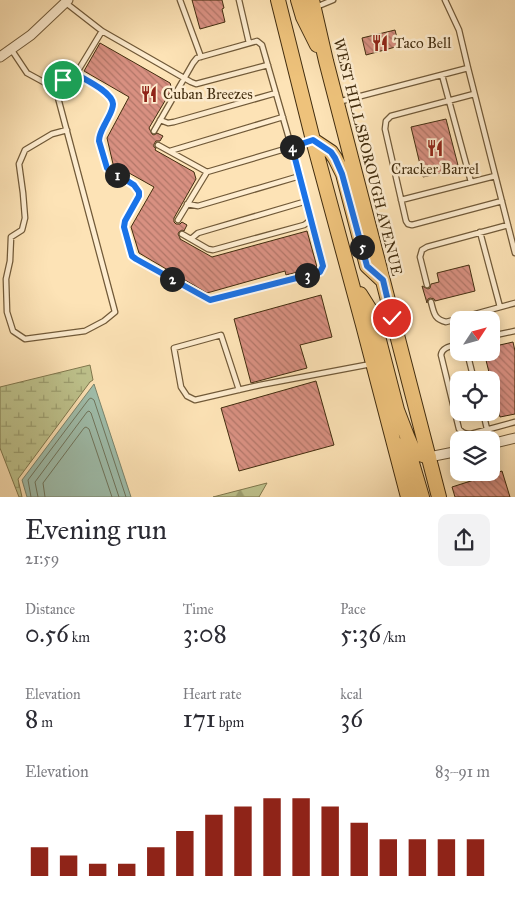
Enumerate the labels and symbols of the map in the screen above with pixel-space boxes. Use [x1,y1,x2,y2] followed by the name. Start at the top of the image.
[370,33,390,53] restaurant icon: Taco Bell
[394,34,452,52] place label: Taco Bell
[330,36,406,278] street label: WEST HILLSBOROUGH AVENUE
[42,59,84,101] pin
[139,84,159,104] restaurant icon: Cuban Breezes
[163,85,253,103] place label: Cuban Breezes
[280,134,304,160] pin: 4
[425,138,445,158] restaurant icon: Cracker Barrel
[391,160,480,178] place label: Cracker Barrel
[104,162,130,188] pin: 1
[350,234,374,260] pin: 5
[294,262,320,288] pin: 3
[160,266,184,292] pin: 2
[371,297,413,339] pin
[450,311,500,361] north arrow

